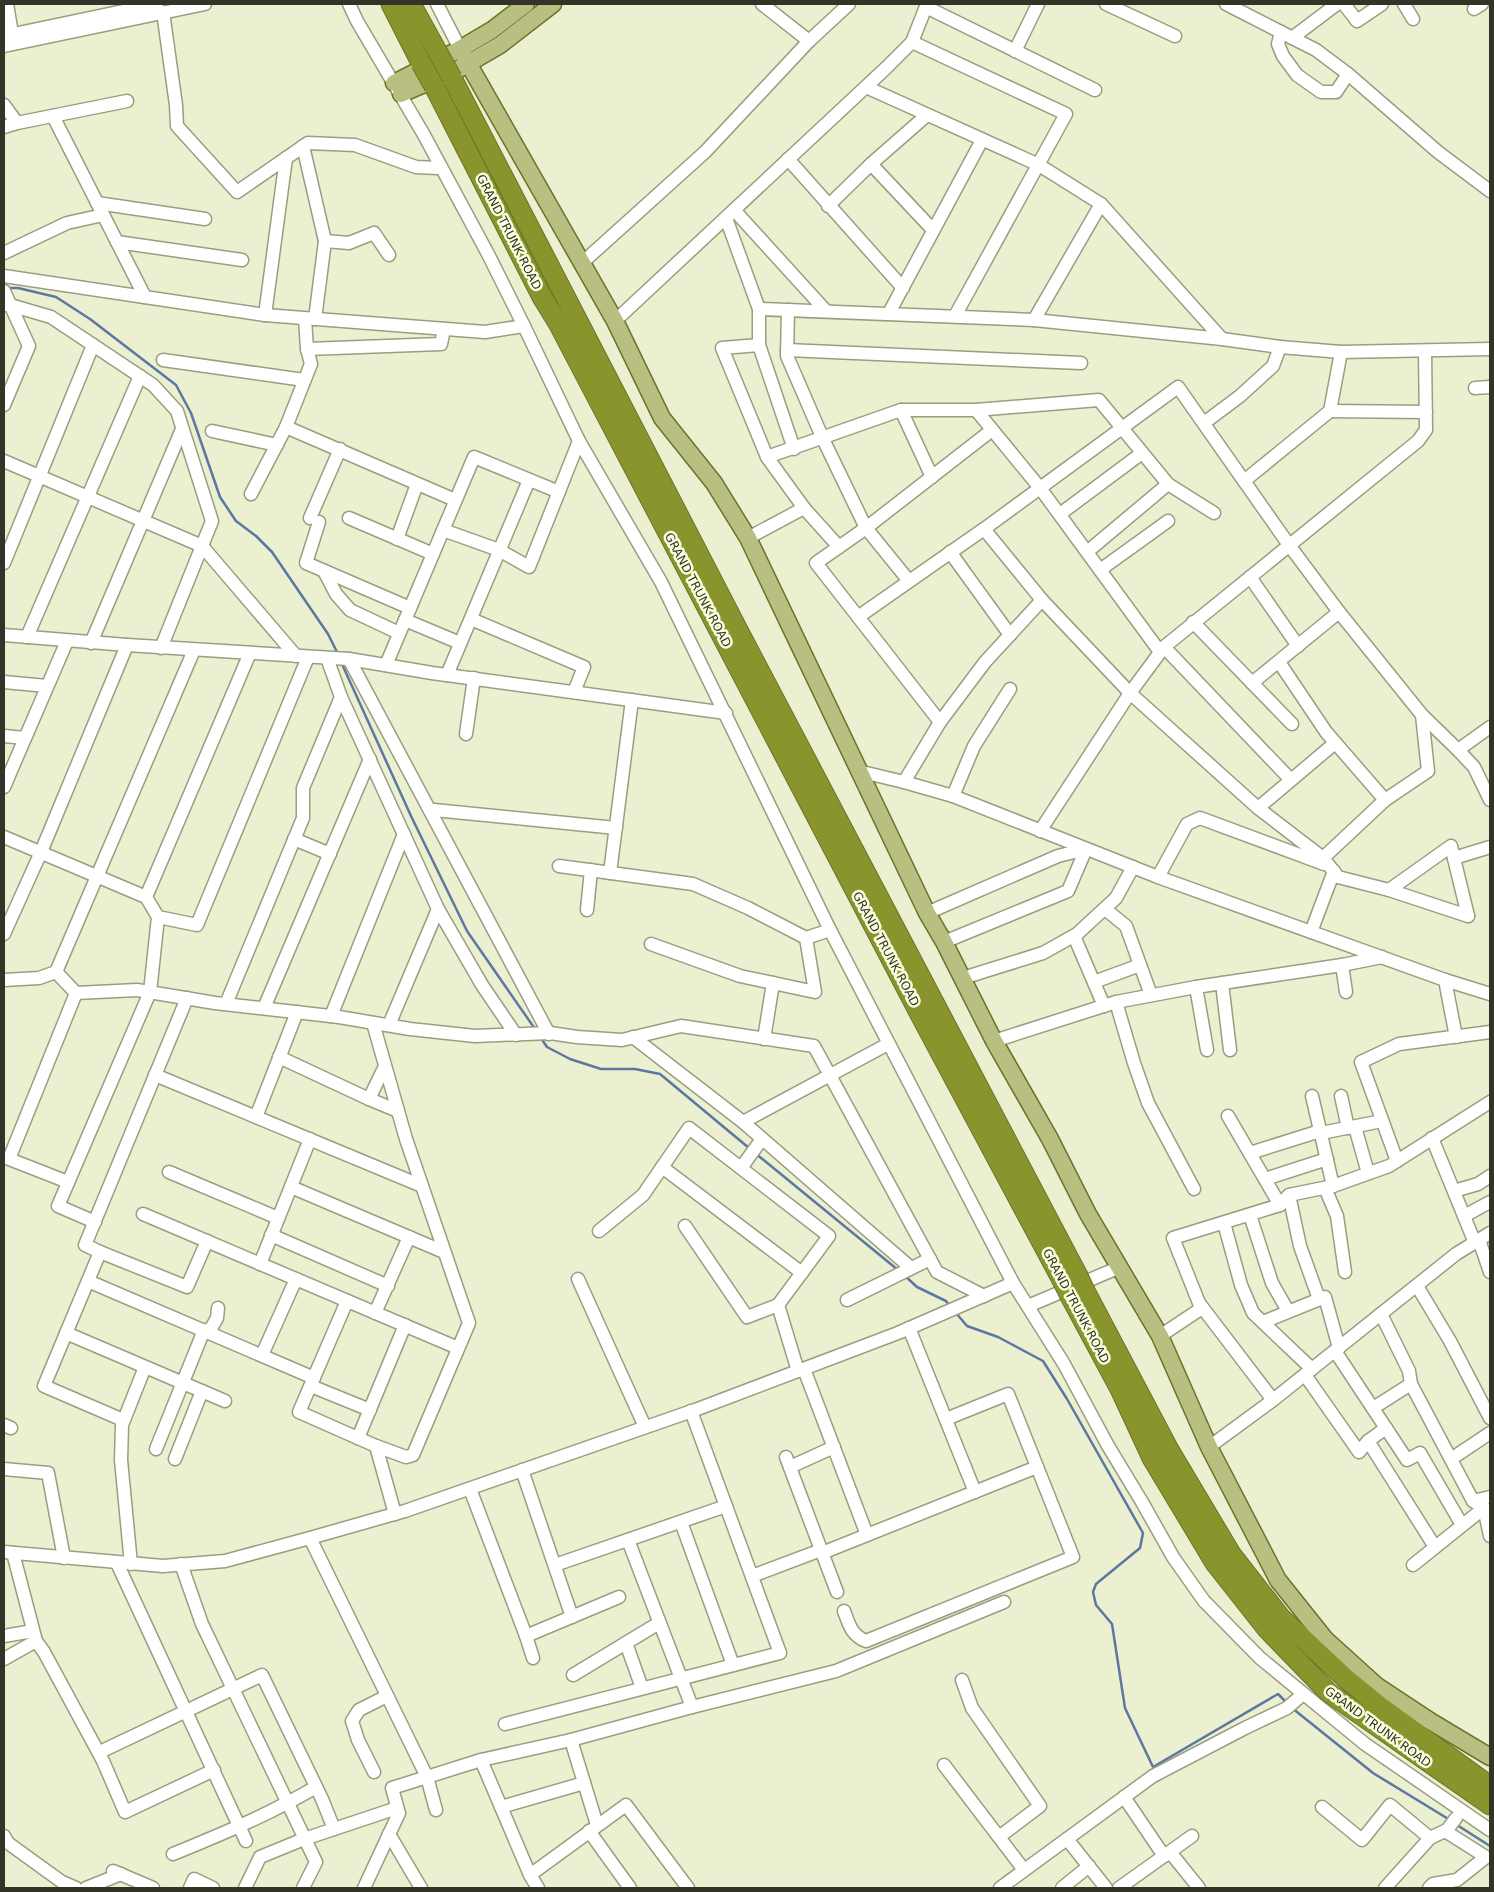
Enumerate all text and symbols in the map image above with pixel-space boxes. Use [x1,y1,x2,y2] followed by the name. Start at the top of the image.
[474,172,544,292] street label: GRAND TRUNK ROAD
[662,530,734,650] street label: GRAND TRUNK ROAD
[850,889,922,1009] street label: GRAND TRUNK ROAD
[1040,1246,1112,1366] street label: GRAND TRUNK ROAD
[1322,1684,1434,1770] street label: GRAND TRUNK ROAD

